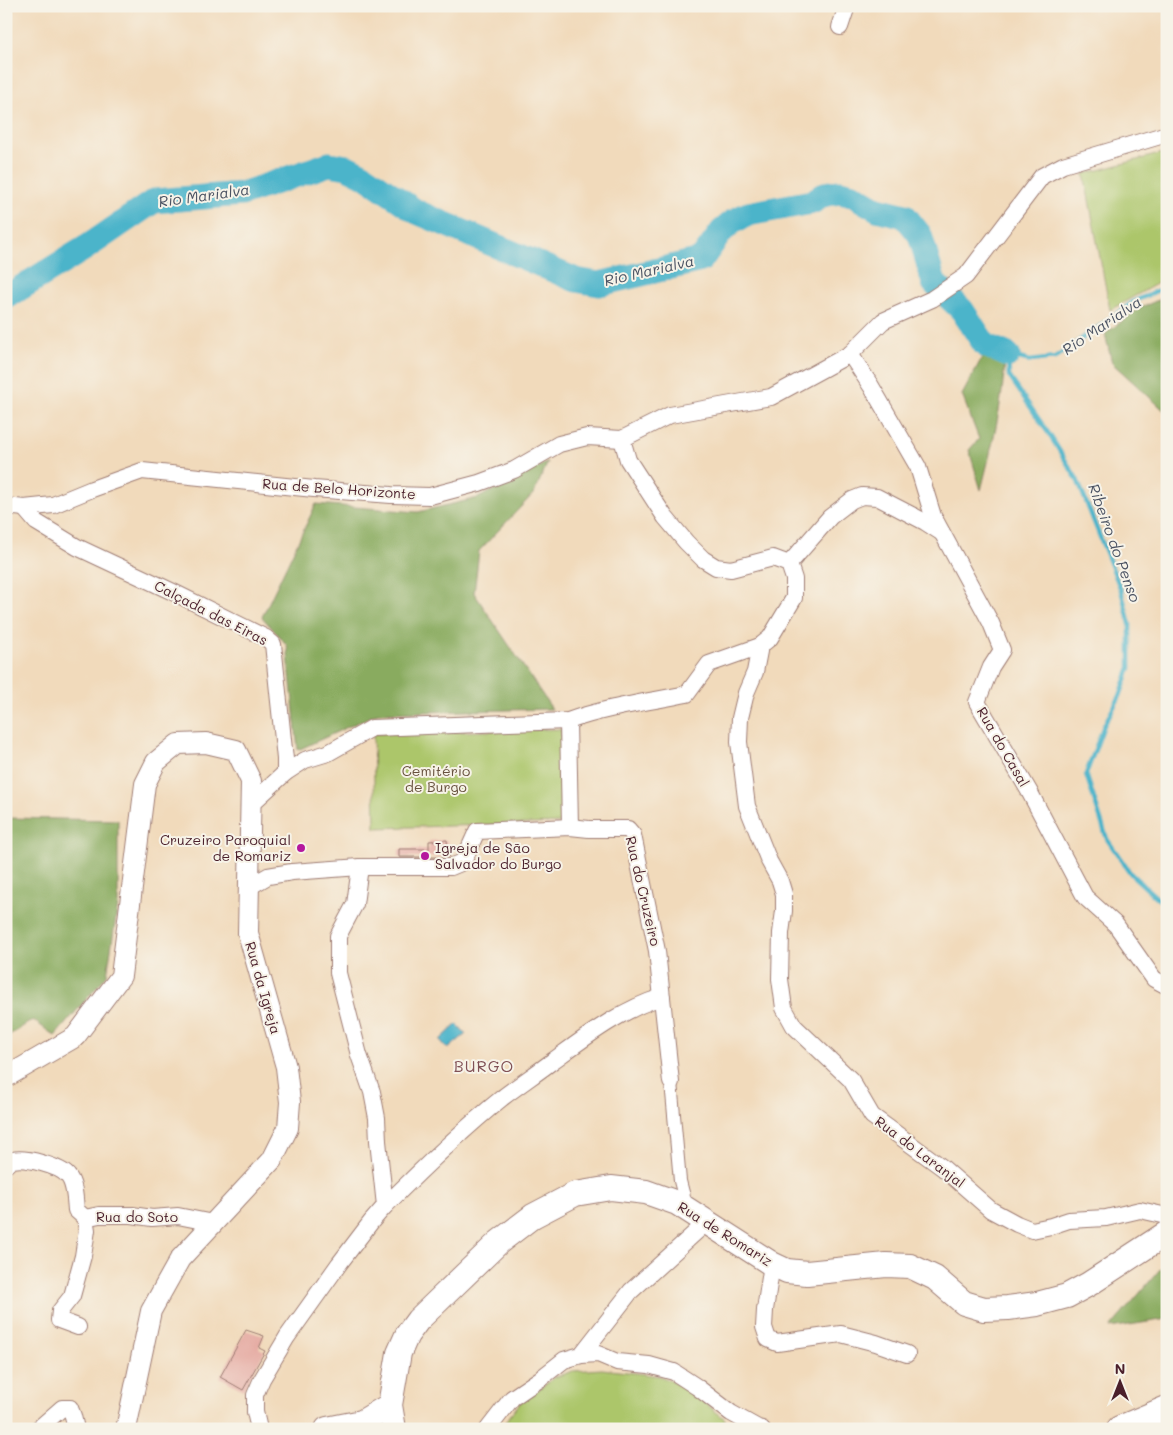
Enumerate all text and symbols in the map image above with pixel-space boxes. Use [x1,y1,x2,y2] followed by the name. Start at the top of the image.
[157,179,251,211] water label: Rio Marialva
[602,250,696,290] water label: Rio Marialva
[1058,291,1145,359] water label: Rio Marialva
[262,474,416,503] street label: Rua de Belo Horizonte
[1084,480,1146,605] water label: Ribeiro do Penso
[151,576,271,649] street label: Calçada das Eiras
[973,703,1034,790] street label: Rua do Casal
[402,761,470,796] park label: Cemitério de Burgo
[160,830,291,865] place label: Cruzeiro Paroquial de Romariz
[622,834,665,948] street label: Rua do Cruzeiro
[435,838,561,873] place label: Igreja de São Salvador do Burgo
[295,842,307,854] marker: Cruzeiro Paroquial de Romariz
[419,850,431,862] marker: Igreja de São Salvador do Burgo
[241,939,286,1036] street label: Rua da Igreja
[454,1055,514,1076] district label: BURGO
[871,1112,969,1192] street label: Rua do Laranjal
[674,1197,776,1270] street label: Rua de Romariz
[96,1207,178,1226] street label: Rua do Soto
[1096,1358,1146,1408] north arrow
[1115,1359,1125,1378] text: N

